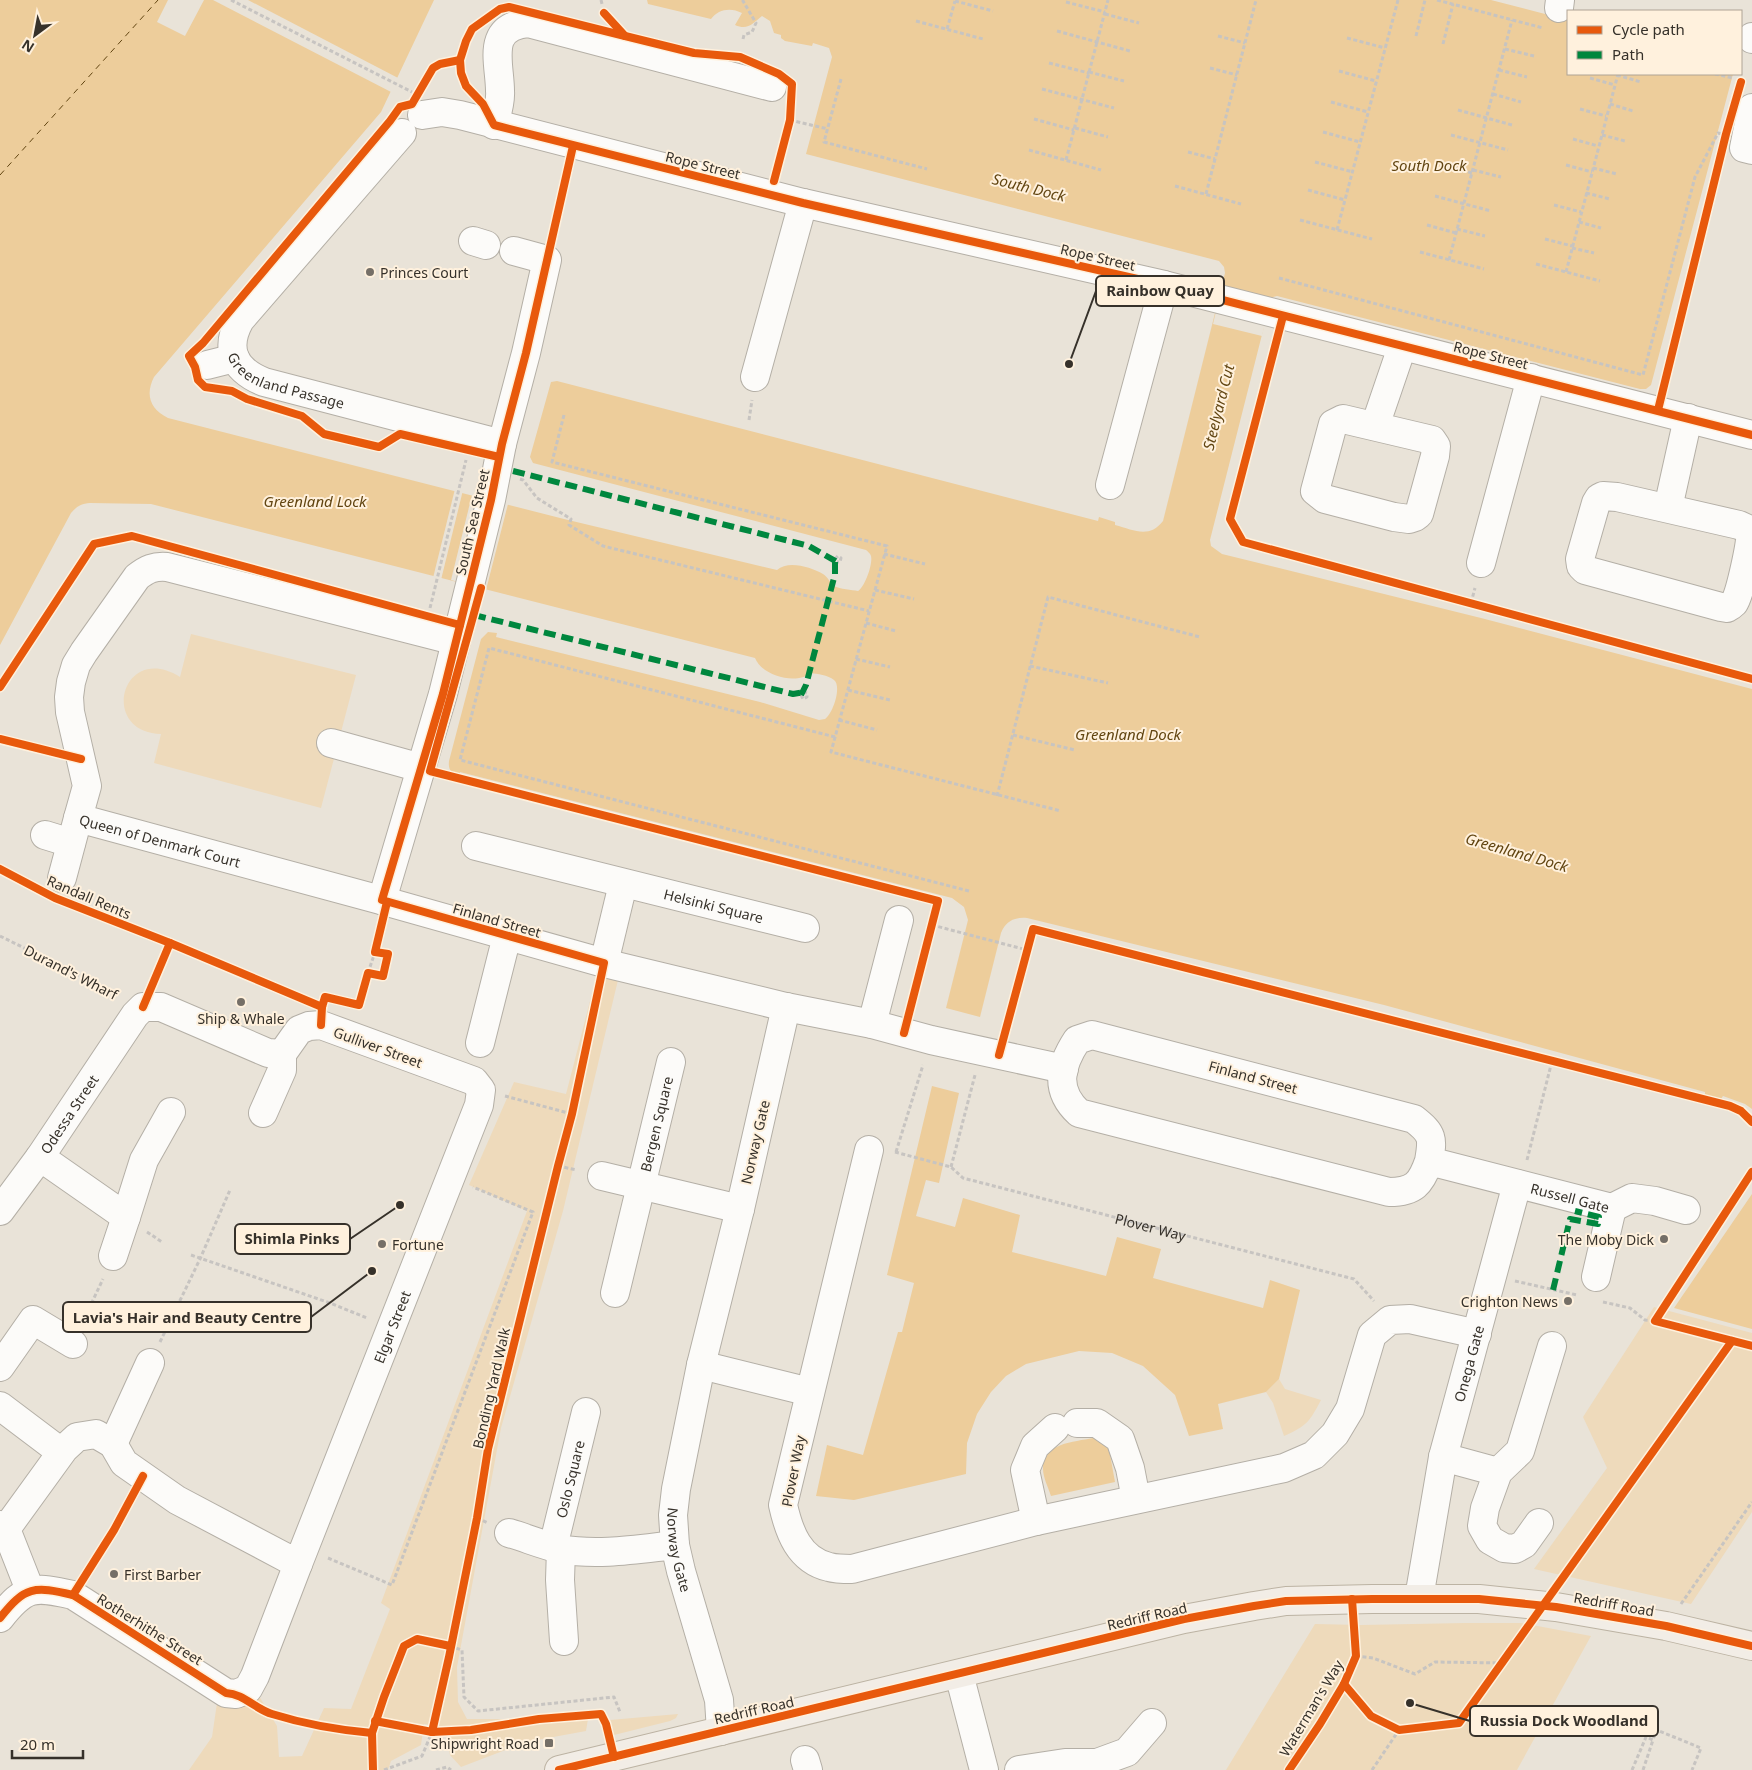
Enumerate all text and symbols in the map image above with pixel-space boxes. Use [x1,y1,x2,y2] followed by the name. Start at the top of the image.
[10,10,60,60] north arrow
[1567,10,1742,75] legend
[1612,19,1685,39] text: Cycle path
[18,35,38,58] text: N
[1612,44,1644,64] text: Path
[664,147,742,183] street label: Rope Street
[1392,155,1467,175] water label: South Dock
[990,168,1068,206] water label: South Dock
[1059,239,1137,275] street label: Rope Street
[380,263,468,282] place label: Princes Court
[364,266,376,278] marker: Princes Court
[1096,276,1224,306] callout: Rainbow Quay
[1106,280,1214,300] text: Rainbow Quay
[1452,337,1530,373] street label: Rope Street
[224,349,347,412] street label: Greenland Passage
[1198,361,1239,452] water label: Steelyard Cut
[451,467,493,577] street label: South Sea Street
[264,491,367,511] water label: Greenland Lock
[1075,724,1181,744] water label: Greenland Dock
[77,809,243,871] street label: Queen of Denmark Court
[1463,828,1571,876] water label: Greenland Dock
[44,871,134,923] street label: Randall Rents
[662,884,766,927] street label: Helsinki Square
[451,898,543,942] street label: Finland Street
[21,940,122,1004] street label: Durand's Wharf
[235,996,247,1008] marker: Ship & Whale
[197,1009,285,1028] place label: Ship & Whale
[331,1022,425,1072] street label: Gulliver Street
[1207,1056,1299,1098] street label: Finland Street
[35,1071,102,1157] street label: Odessa Street
[635,1074,677,1174] street label: Bergen Square
[736,1098,774,1186] street label: Norway Gate
[1529,1178,1612,1216] street label: Russell Gate
[1113,1208,1189,1245] street label: Plover Way
[235,1224,350,1254] callout: Shimla Pinks
[245,1228,339,1248] text: Shimla Pinks
[1558,1230,1655,1249] place label: The Moby Dick
[1658,1233,1670,1245] marker: The Moby Dick
[392,1235,444,1254] place label: Fortune
[376,1238,388,1250] marker: Fortune
[369,1288,414,1366] street label: Elgar Street
[1461,1292,1558,1311] place label: Crighton News
[1562,1295,1574,1307] marker: Crighton News
[63,1302,311,1332] callout: Lavia's Hair and Beauty Centre
[73,1307,301,1327] text: Lavia's Hair and Beauty Centre
[1449,1323,1488,1404] street label: Onega Gate
[468,1325,514,1450] street label: Bonding Yard Walk
[777,1433,809,1508] street label: Plover Way
[551,1438,588,1520] street label: Oslo Square
[663,1506,696,1594] street label: Norway Gate
[124,1565,201,1584] place label: First Barber
[108,1568,120,1580] marker: First Barber
[1572,1588,1656,1620] street label: Redriff Road
[94,1589,206,1669] street label: Rotherhithe Street
[1105,1598,1189,1634] street label: Redriff Road
[1275,1655,1348,1760] street label: Waterman's Way
[712,1692,796,1728] street label: Redriff Road
[1470,1706,1658,1736] callout: Russia Dock Woodland
[1480,1710,1648,1730] text: Russia Dock Woodland
[12,1728,84,1760] scale bar
[20,1734,55,1754] text: 20 m
[431,1734,539,1753] place label: Shipwright Road
[543,1737,555,1749] marker: Shipwright Road

